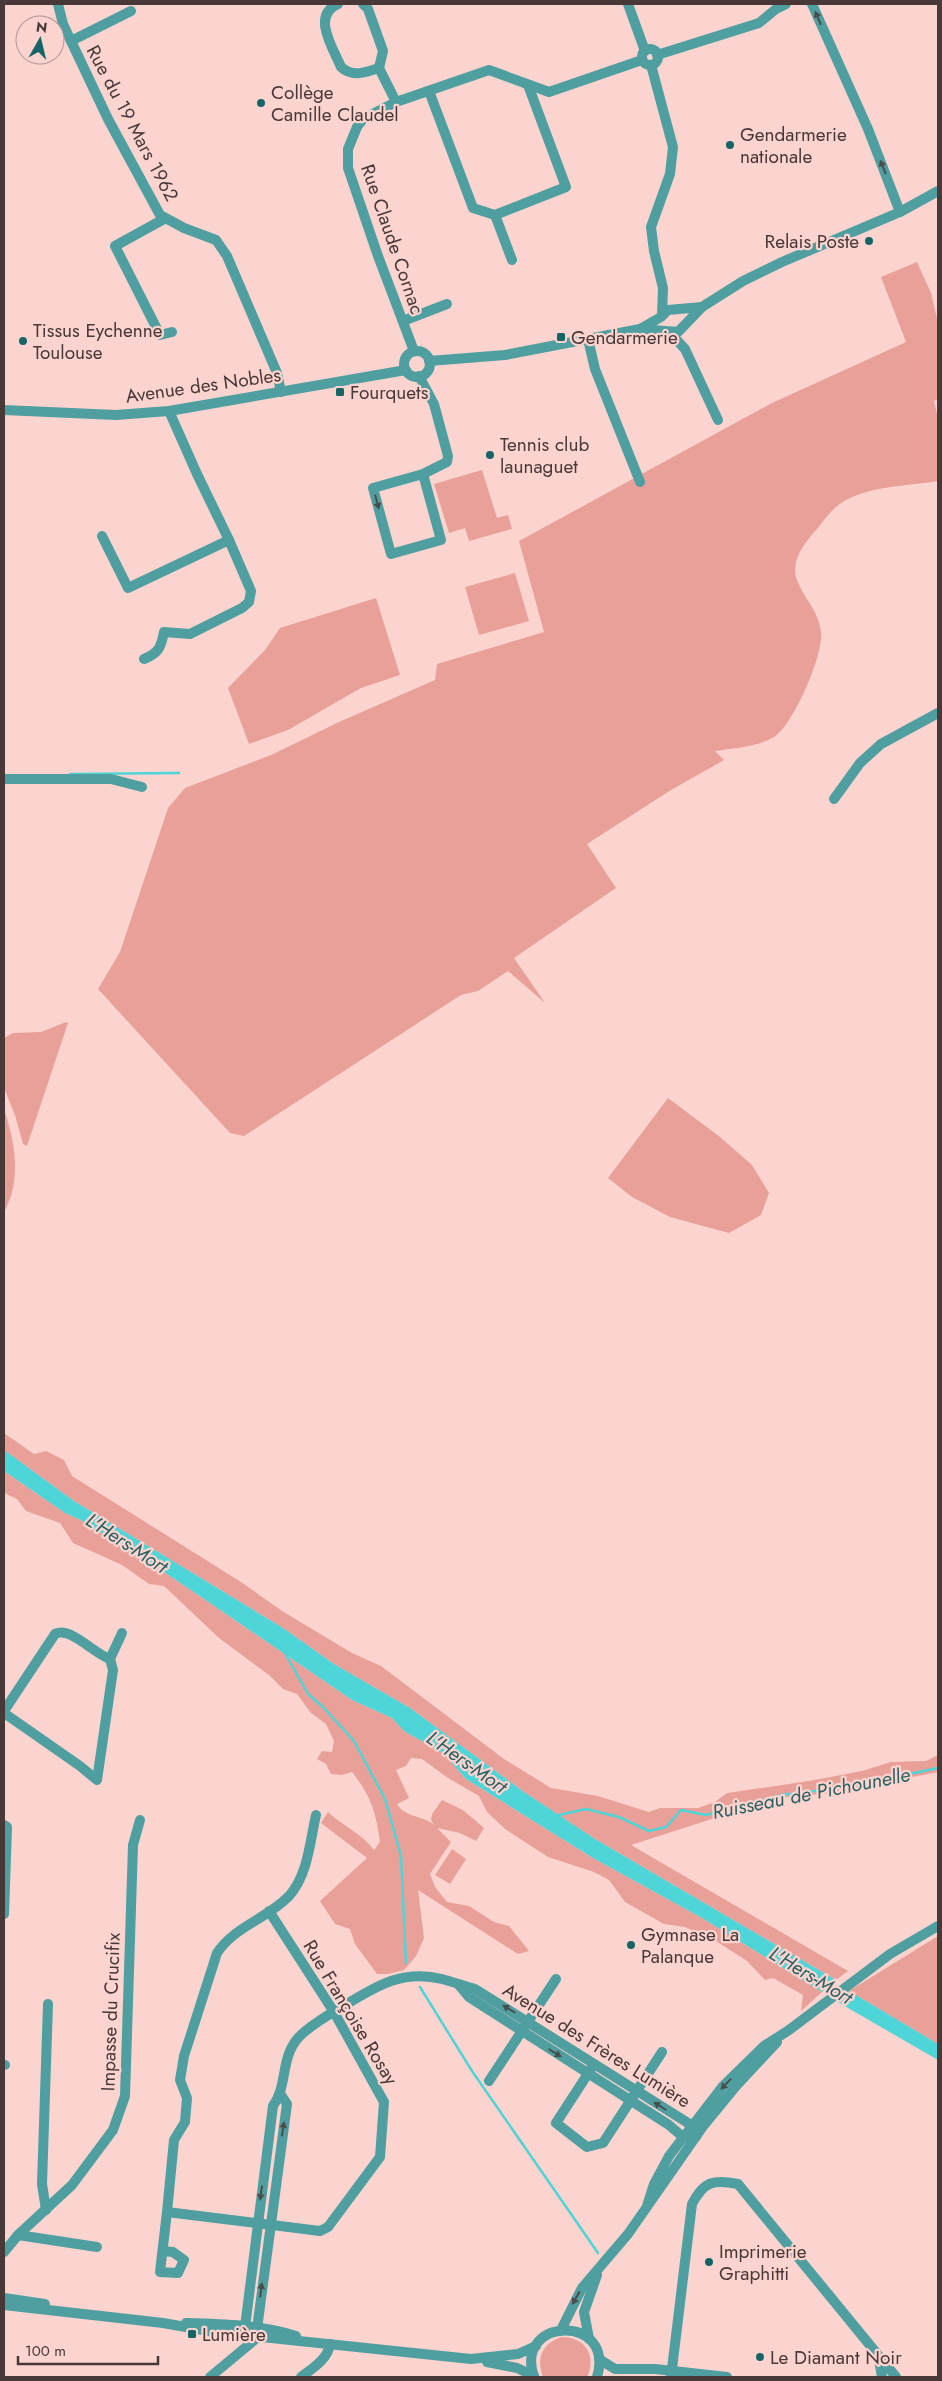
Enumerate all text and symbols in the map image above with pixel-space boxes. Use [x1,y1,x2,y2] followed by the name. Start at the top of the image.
[814,10,822,25] one-way arrow
[15,15,65,65] north arrow
[35,16,49,38] text: N
[80,40,185,206] street label: Rue du 19 Mars 1962
[271,79,399,128] place label: Collège Camille Claudel
[255,97,267,109] marker: Collège Camille Claudel
[740,121,847,170] place label: Gendarmerie nationale
[724,139,736,151] marker: Gendarmerie nationale
[879,159,886,174] one-way arrow
[354,161,431,318] street label: Rue Claude Cornac
[765,228,859,255] place label: Relais Poste
[863,235,875,247] marker: Relais Poste
[33,317,163,366] place label: Tissus Eychenne Toulouse
[571,324,678,351] place label: Gendarmerie
[555,331,567,343] marker: Gendarmerie
[17,335,29,347] marker: Tissus Eychenne Toulouse
[124,361,283,410] street label: Avenue des Nobles
[350,379,429,406] place label: Fourquets
[334,386,346,398] marker: Fourquets
[500,431,589,480] place label: Tennis club launaguet
[484,449,496,461] marker: Tennis club launaguet
[373,495,381,510] one-way arrow
[80,1506,175,1582] water label: L'Hers-Mort
[420,1724,514,1802] water label: L'Hers-Mort
[710,1760,913,1827] water label: Ruisseau de Pichounelle
[641,1921,739,1970] place label: Gymnase La Palanque
[94,1932,127,2092] street label: Impasse du Crucifix
[297,1935,405,2090] street label: Rue Françoise Rosay
[625,1939,637,1951] marker: Gymnase La Palanque
[764,1939,859,2012] water label: L'Hers-Mort
[498,1976,696,2115] street label: Avenue des Frères Lumière
[502,2005,515,2014] one-way arrow
[548,2048,562,2057] one-way arrow
[720,2078,732,2090] one-way arrow
[654,2101,667,2111] one-way arrow
[280,2121,288,2137] one-way arrow
[257,2185,265,2201] one-way arrow
[719,2238,807,2287] place label: Imprimerie Graphitti
[703,2256,715,2268] marker: Imprimerie Graphitti
[257,2282,265,2298] one-way arrow
[572,2291,581,2304] one-way arrow
[202,2321,266,2348] place label: Lumière
[186,2328,198,2340] marker: Lumière
[18,2334,158,2366] scale bar
[25,2340,66,2362] text: 100 m
[770,2344,902,2371] place label: Le Diamant Noir
[754,2351,766,2363] marker: Le Diamant Noir

